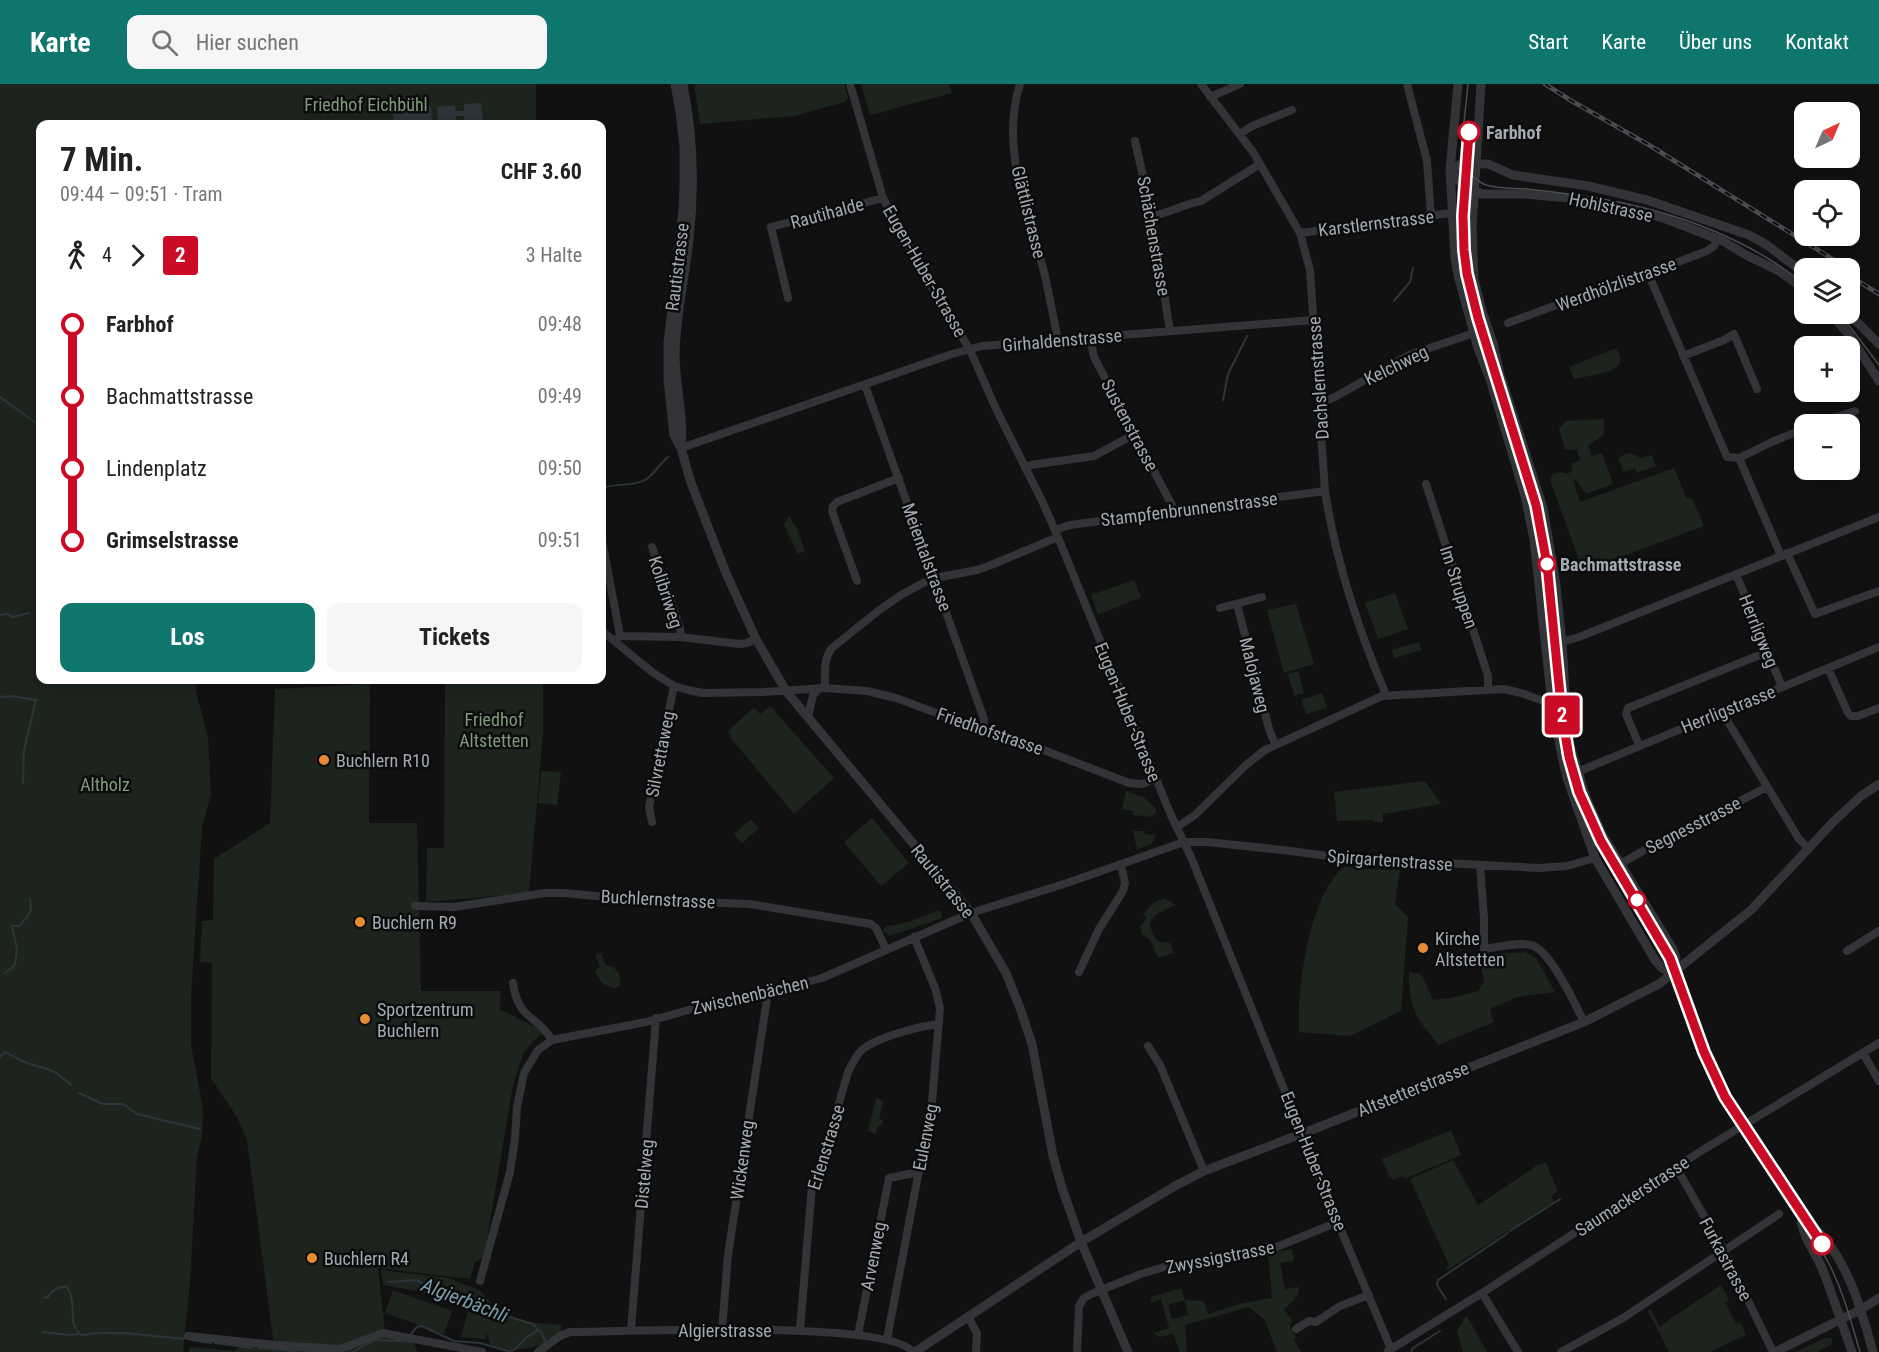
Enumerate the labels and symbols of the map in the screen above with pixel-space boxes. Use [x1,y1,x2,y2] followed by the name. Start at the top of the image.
[304,94,428,115] park label: Friedhof Eichbühl
[1794,102,1860,168] north arrow
[1458,121,1480,143] marker: Farbhof
[1486,122,1541,143] place label: Farbhof
[1007,164,1051,260] street label: Glättlistrasse
[1133,174,1175,298] street label: Schächenstrasse
[1567,188,1655,226] street label: Hohlstrasse
[788,193,866,233] street label: Rautihalde
[879,201,971,341] street label: Eugen-Huber-Strasse
[1317,205,1435,241] street label: Karstlernstrasse
[661,222,693,312] street label: Rautistrasse
[1553,253,1679,315] street label: Werdhölzlistrasse
[1303,316,1333,440] street label: Dachslernstrasse
[1001,324,1123,356] street label: Girhaldenstrasse
[1361,341,1431,389] street label: Kelchweg
[1097,376,1163,474] street label: Sustenstrasse
[1099,488,1279,530] street label: Stampfenbrunnenstrasse
[898,500,956,614] street label: Meientalstrasse
[1436,543,1482,631] street label: Im Struppen
[645,553,687,631] street label: Kolibriweg
[1560,554,1682,575] place label: Bachmattstrasse
[1538,555,1556,573] marker: Bachmattstrasse
[1735,591,1783,671] street label: Herrligweg
[1235,635,1275,715] street label: Malojaweg
[1090,639,1166,785] street label: Eugen-Huber-Strasse
[1678,681,1778,737] street label: Herrligstrasse
[1542,696,1582,734] line badge: 2
[934,703,1046,759] street label: Friedhofstrasse
[459,709,529,751] park label: Friedhof Altstetten
[641,709,679,799] street label: Silvrettaweg
[336,750,430,771] place label: Buchlern R10
[317,753,331,767] marker: Buchlern R10
[80,774,130,795] park label: Altholz
[1642,792,1744,858] street label: Segnesstrasse
[907,840,979,922] street label: Rautistrasse
[1327,845,1453,875] street label: Spirgartenstrasse
[600,886,716,912] street label: Buchlernstrasse
[1628,891,1646,909] unlabelled marker
[372,912,457,933] place label: Buchlern R9
[353,915,367,929] marker: Buchlern R9
[1435,928,1505,970] place label: Kirche Altstetten
[1416,941,1430,955] marker: Kirche Altstetten
[690,971,810,1019] street label: Zwischenbächen
[377,999,473,1041] place label: Sportzentrum Buchlern
[358,1012,372,1026] marker: Sportzentrum Buchlern
[1354,1057,1472,1121] street label: Altstetterstrasse
[1276,1088,1352,1234] street label: Eugen-Huber-Strasse
[803,1102,849,1192] street label: Erlenstrasse
[908,1102,942,1172] street label: Eulenweg
[726,1119,758,1201] street label: Wickenweg
[631,1138,657,1210] street label: Distelweg
[1571,1151,1693,1241] street label: Saumackerstrasse
[1695,1214,1757,1304] street label: Furkastrasse
[856,1220,890,1292] street label: Arvenweg
[1811,1233,1833,1255] unlabelled marker
[1164,1236,1276,1278] street label: Zwyssigstrasse
[324,1248,409,1269] place label: Buchlern R4
[305,1251,319,1265] marker: Buchlern R4
[417,1272,512,1328] water label: Algierbächli
[678,1320,772,1341] street label: Algierstrasse

